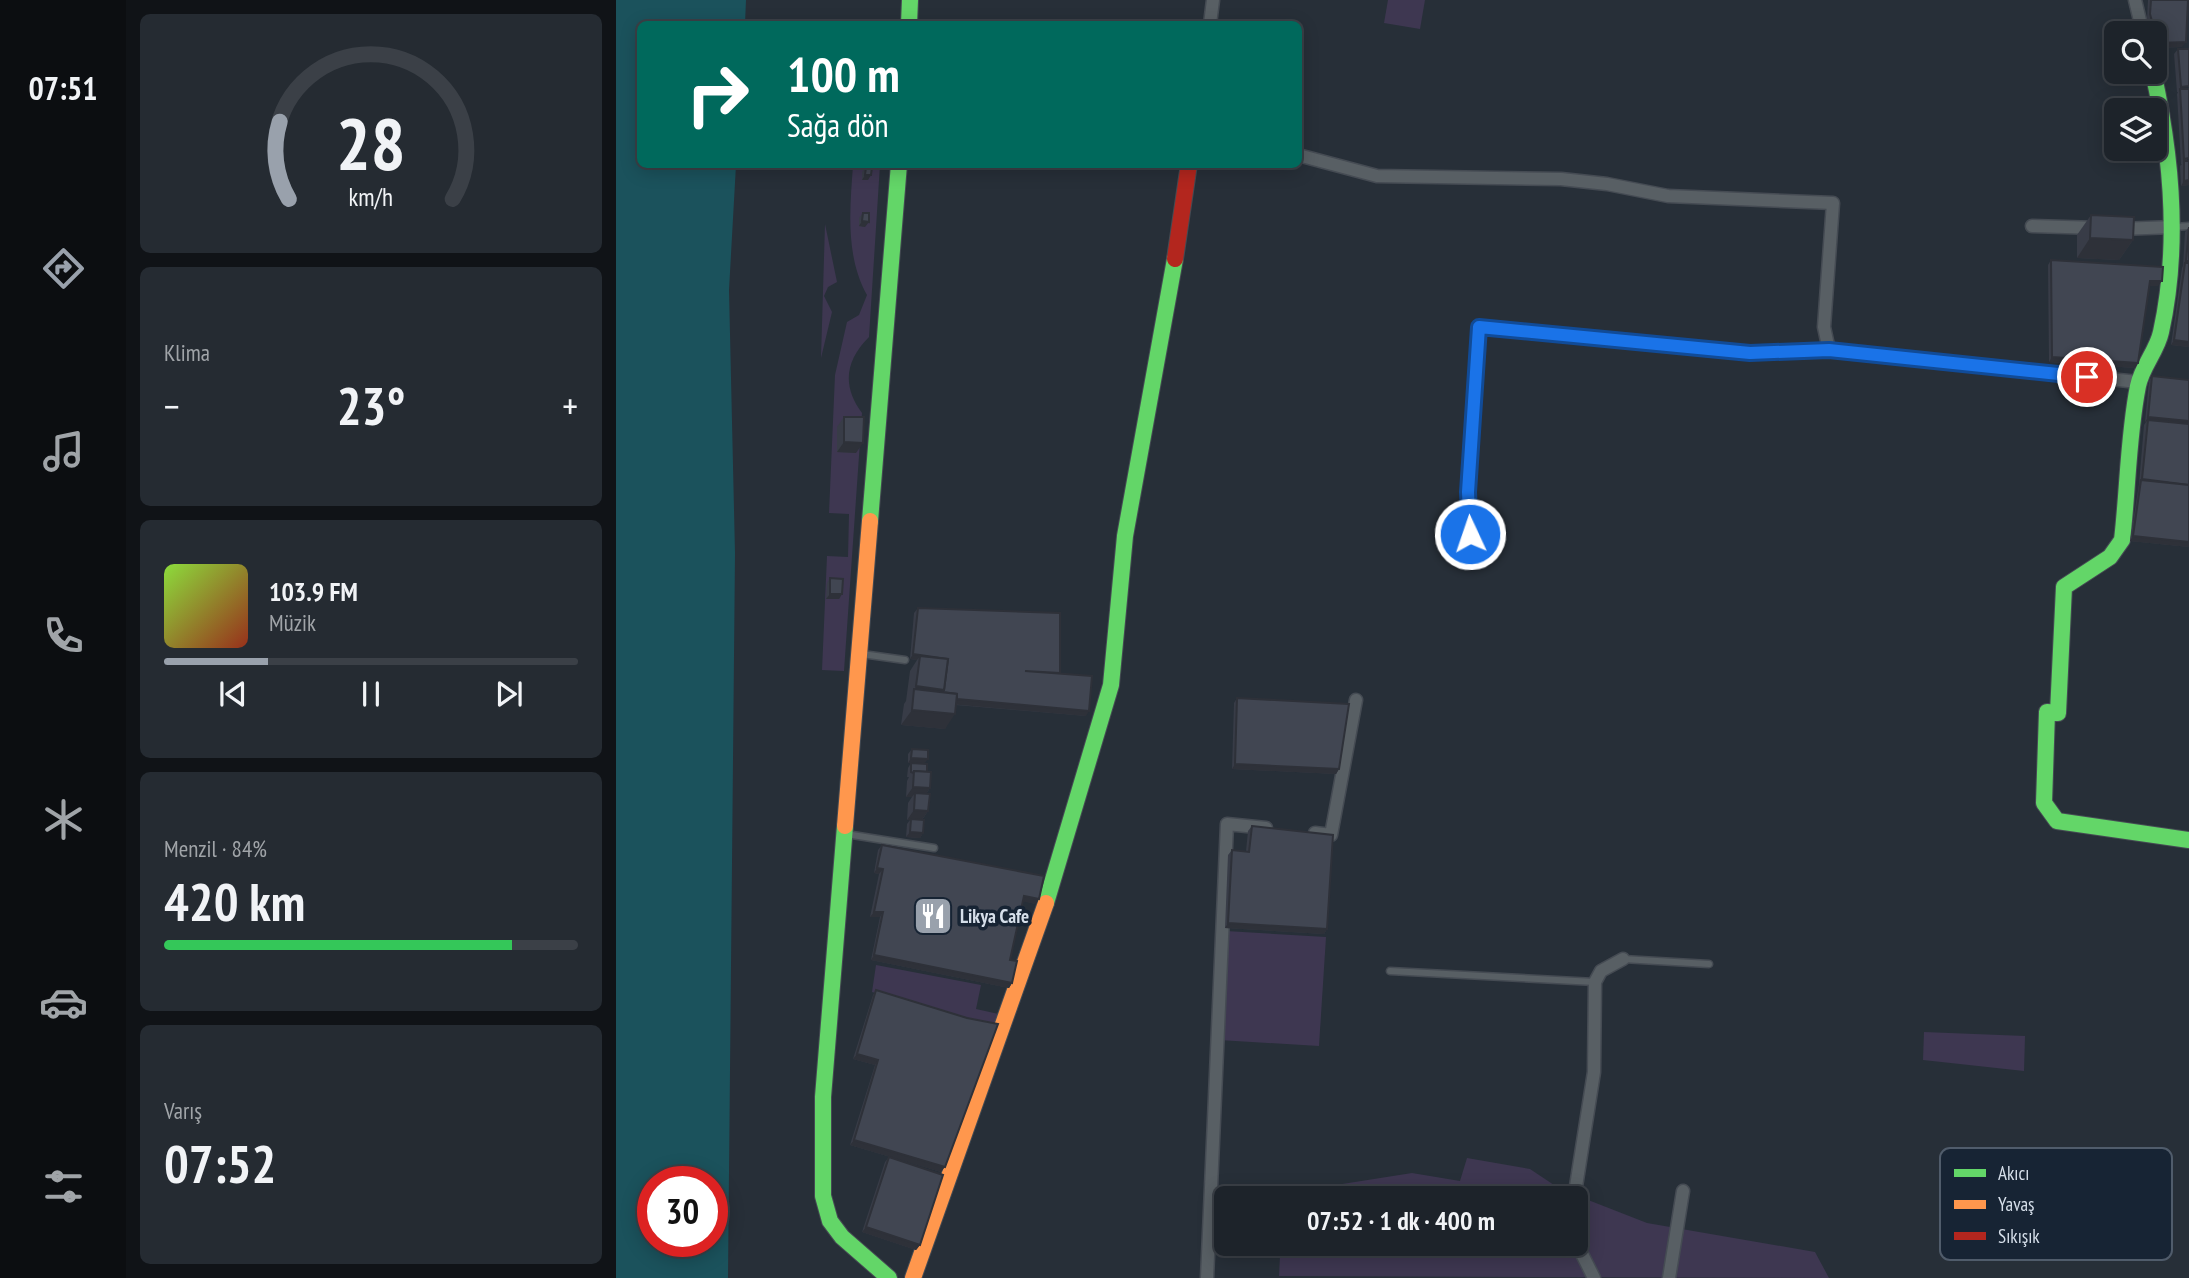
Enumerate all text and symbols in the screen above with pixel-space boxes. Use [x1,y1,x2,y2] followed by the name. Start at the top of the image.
[2104,21,2167,161] map controls
[2104,21,2167,84] button: search
[787,42,900,106] text: 100 m
[672,49,763,140] icon: right
[28,67,98,109] text: 07:51
[336,96,406,190] text: 28
[2104,98,2167,161] button: layers
[787,104,889,146] text: Sağa dön
[349,181,393,213] text: km/h
[39,244,88,293] icon: directions
[164,338,210,367] text: Klima
[2057,347,2117,407] pin
[2068,358,2106,396] icon: arrive
[337,372,405,439] text: 23°
[164,381,180,430] text: −
[562,381,578,430] text: +
[39,427,88,476] icon: music
[1433,497,1507,571] position arrow
[269,575,358,608] text: 103.9 FM
[269,608,316,637] text: Müzik
[39,611,88,660] icon: phone
[214,675,252,713] icon: previous
[352,675,390,713] icon: pause
[490,675,528,713] icon: next
[39,795,88,844] icon: climate
[164,834,267,863] text: Menzil · 84%
[164,868,305,935] text: 420 km
[912,895,954,937] restaurant icon: Likya Cafe
[960,904,1029,928] place label: Likya Cafe
[39,978,88,1027] icon: car
[164,1096,202,1125] text: Varış
[164,1130,276,1197] text: 07:52
[1940,1148,2172,1260] legend
[1998,1161,2029,1185] text: Akıcı
[39,1162,88,1211] icon: filters
[637,1166,728,1257] speed limit sign: 30
[1998,1192,2035,1216] text: Yavaş
[1307,1204,1495,1237] text: 07:52 · 1 dk · 400 m
[1998,1224,2040,1248] text: Sıkışık

